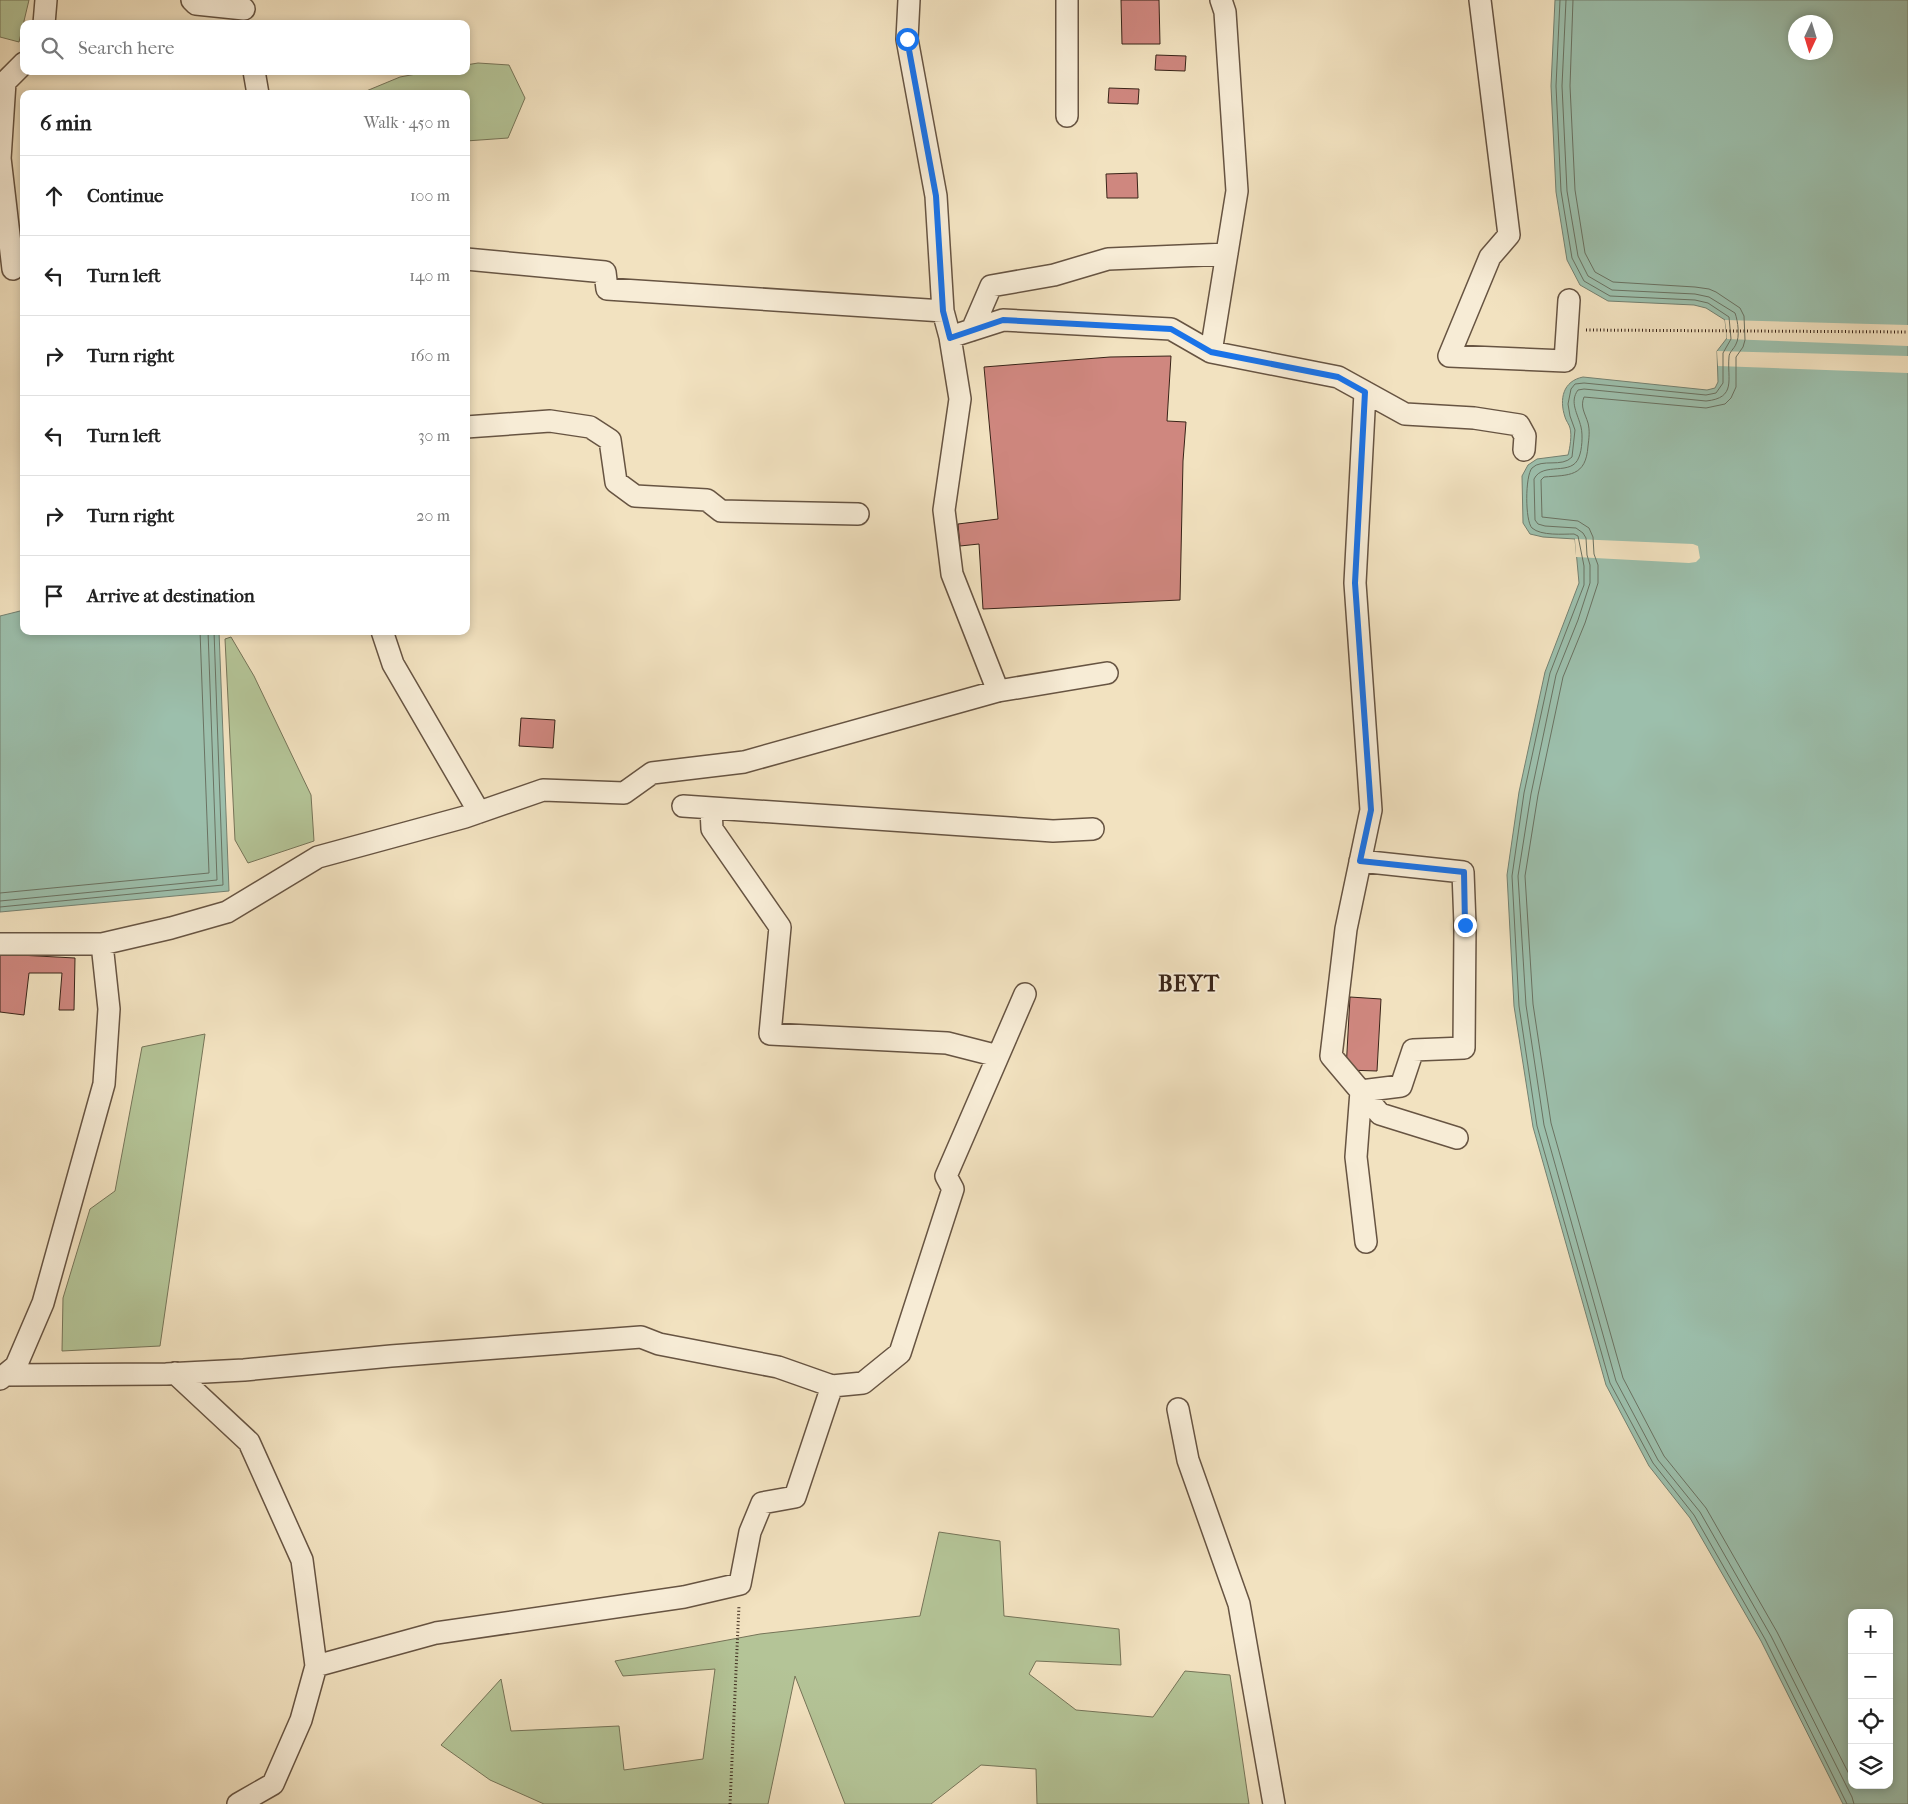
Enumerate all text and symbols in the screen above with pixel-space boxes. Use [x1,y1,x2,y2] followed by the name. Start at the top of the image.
[1788,15,1833,60] north arrow
[20,20,470,75] search box
[896,28,919,51] route start
[38,34,66,62] icon: search
[78,37,174,59] text: Search here
[40,111,92,135] text: 6 min
[364,113,450,132] text: Walk · 450 m
[40,182,68,210] icon: ahead
[87,185,163,207] text: Continue
[410,186,450,205] text: 100 m
[40,262,68,290] icon: left
[87,265,161,287] text: Turn left
[409,266,450,285] text: 140 m
[40,342,68,370] icon: right
[87,345,174,367] text: Turn right
[410,346,450,365] text: 160 m
[40,422,68,450] icon: left
[87,425,161,447] text: Turn left
[418,426,450,445] text: 30 m
[40,502,68,530] icon: right
[87,505,174,527] text: Turn right
[416,506,450,525] text: 20 m
[40,582,68,610] icon: arrive
[87,585,255,607] text: Arrive at destination
[1454,914,1477,937] route end
[1158,971,1220,997] district label: BEYT
[1848,1609,1893,1789] map controls
[1848,1609,1893,1654] button: +
[1848,1654,1893,1699] button: −
[1848,1699,1893,1744] button: locate
[1848,1744,1893,1789] button: layers

